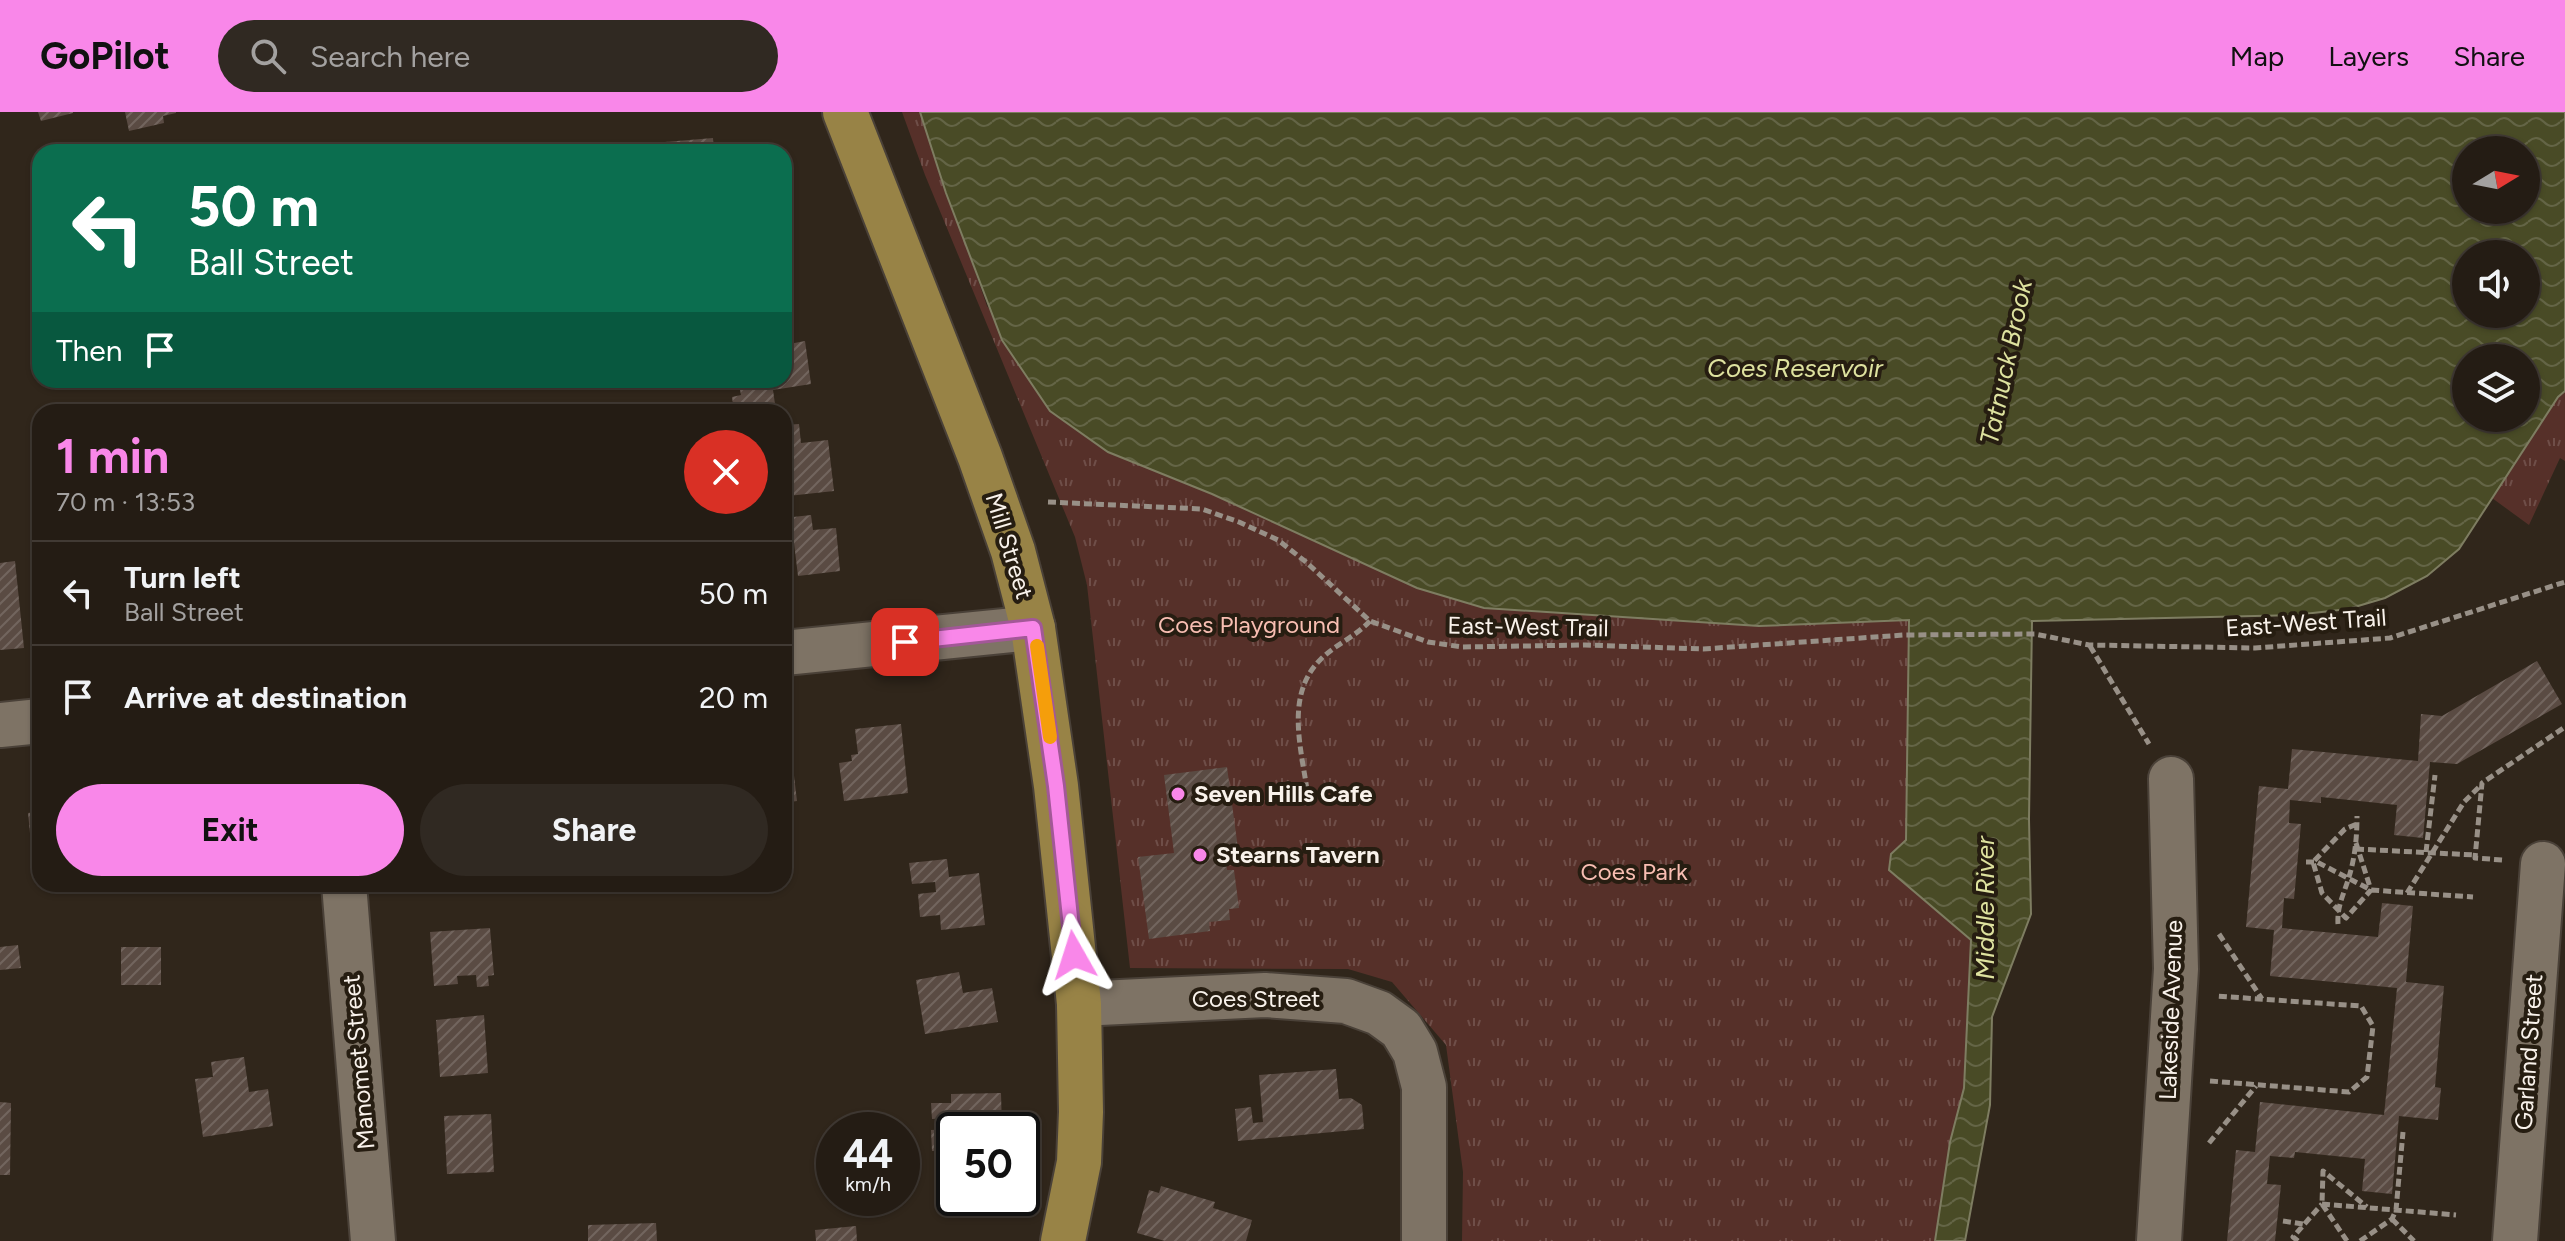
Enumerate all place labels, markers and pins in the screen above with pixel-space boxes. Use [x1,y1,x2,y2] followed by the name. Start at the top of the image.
[871,608,939,676] pin
[1194,779,1373,808] place label: Seven Hills Cafe
[1169,785,1187,803] marker: Seven Hills Cafe
[1216,840,1380,869] place label: Stearns Tavern
[1191,846,1209,864] marker: Stearns Tavern

